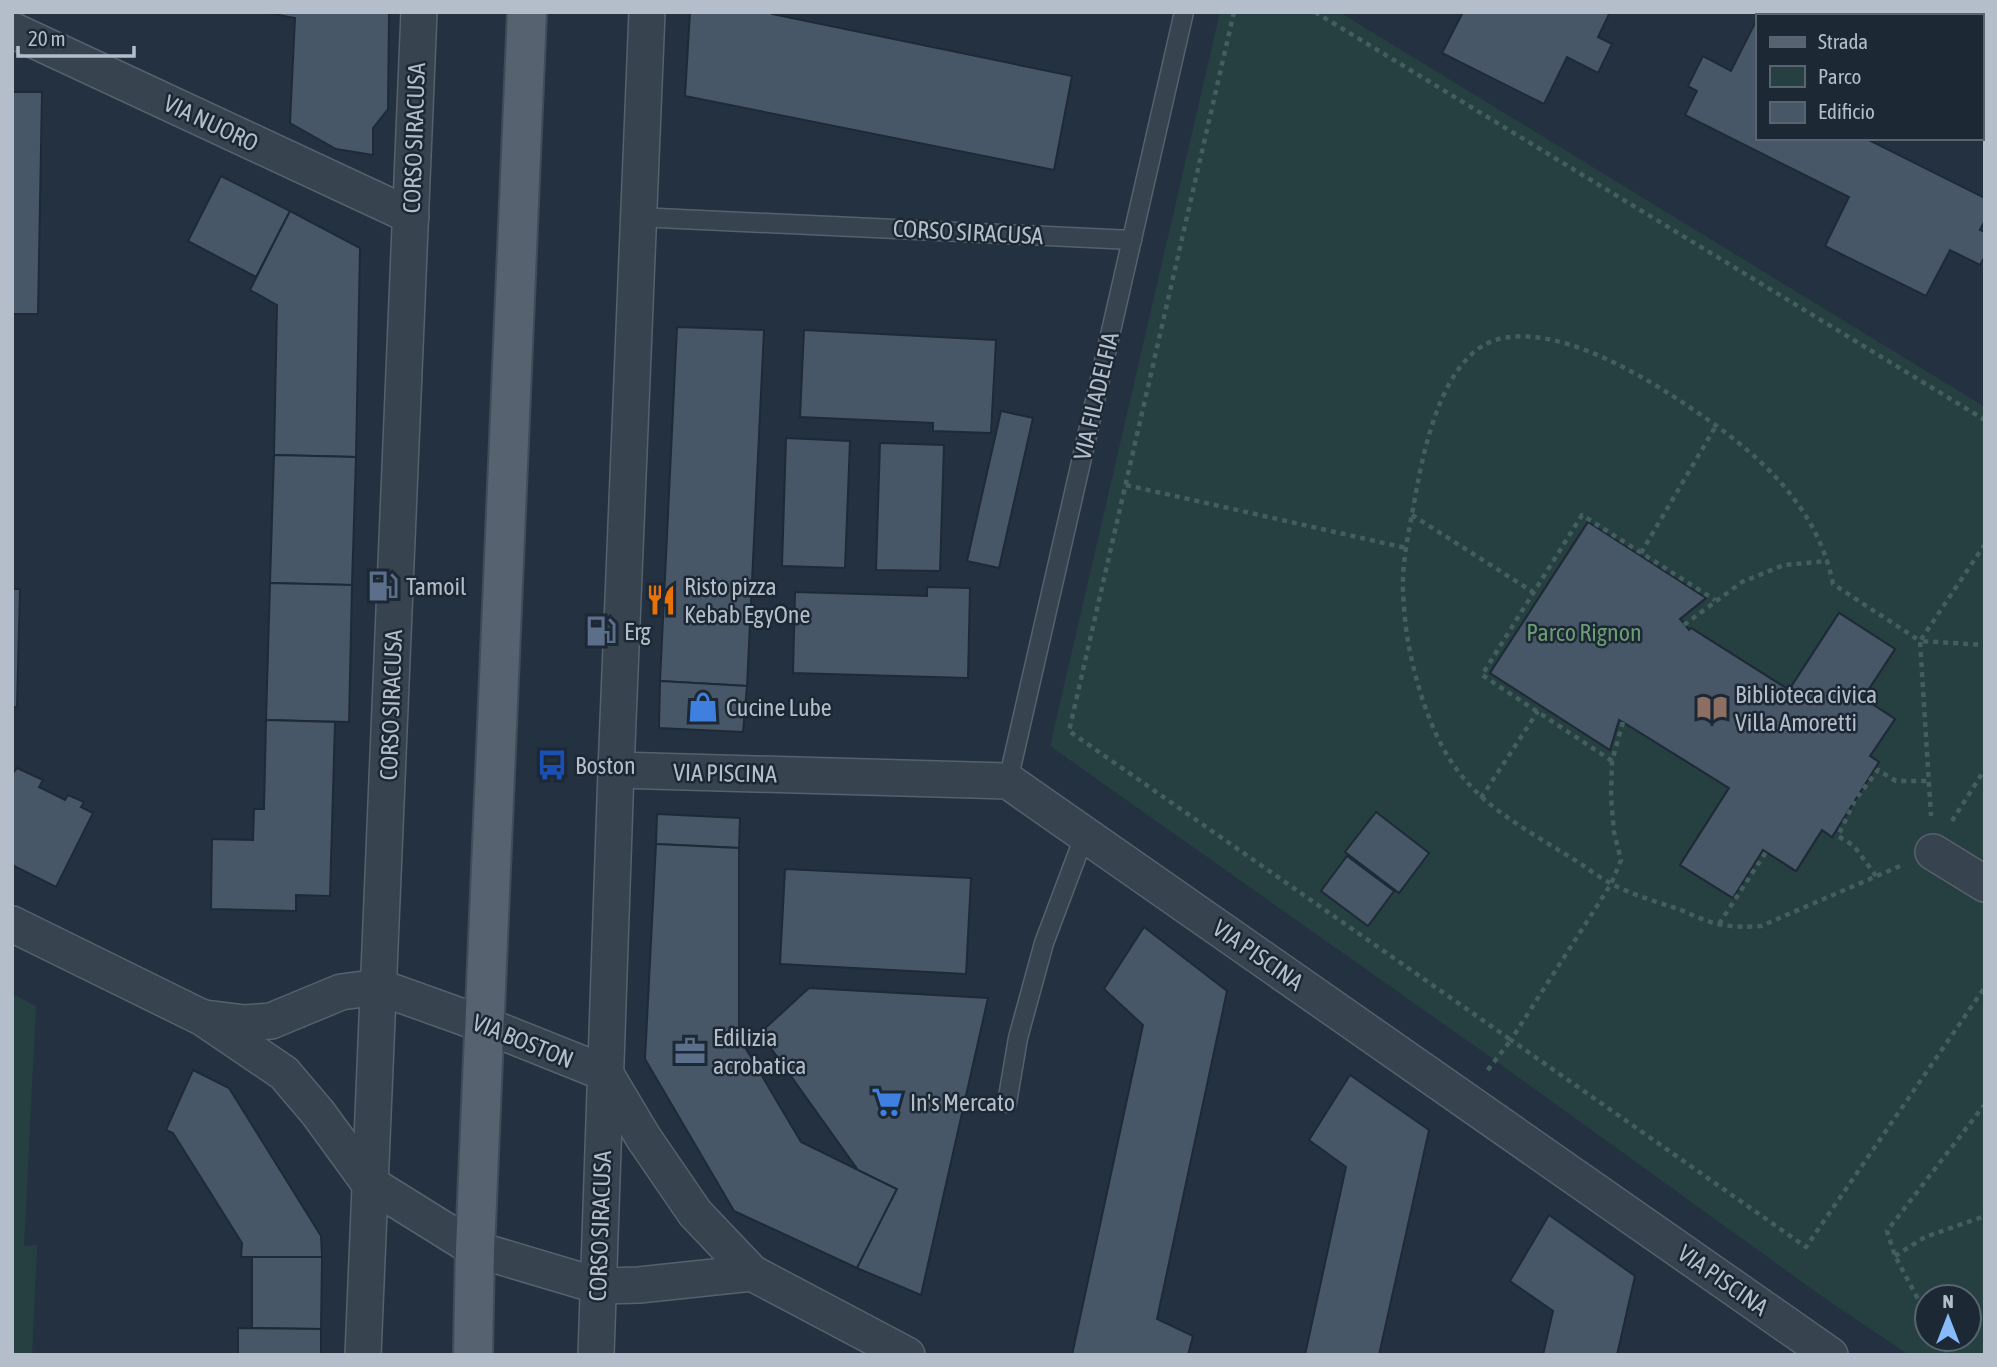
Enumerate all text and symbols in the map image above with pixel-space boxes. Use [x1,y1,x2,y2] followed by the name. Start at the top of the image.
[18,14,133,58] scale bar
[1756,14,1983,140] legend
[28,26,66,50] text: 20 m
[1818,29,1868,53] text: Strada
[398,62,430,214] street label: CORSO SIRACUSA
[1818,64,1861,88] text: Parco
[160,89,262,157] street label: VIA NUORO
[1818,99,1875,123] text: Edificio
[892,215,1044,249] street label: CORSO SIRACUSA
[1068,329,1124,463] street label: VIA FILADELFIA
[366,569,400,603] fuel station icon: Tamoil
[406,573,467,600] place label: Tamoil
[684,573,810,628] place label: Risto pizza Kebab EgyOne
[644,583,678,617] restaurant icon: Risto pizza Kebab EgyOne
[584,614,618,648] fuel station icon: Erg
[624,618,652,645] place label: Erg
[1526,619,1642,646] park label: Parco Rignon
[375,629,407,781] street label: CORSO SIRACUSA
[1735,681,1877,736] place label: Biblioteca civica Villa Amoretti
[686,690,720,724] shop icon: Cucine Lube
[1695,691,1729,725] library icon: Biblioteca civica Villa Amoretti
[726,694,832,721] place label: Cucine Lube
[535,748,569,782] bus stop icon: Boston
[575,752,636,779] place label: Boston
[673,759,777,787] street label: VIA PISCINA
[1208,914,1308,996] street label: VIA PISCINA
[469,1009,577,1073] street label: VIA BOSTON
[713,1024,806,1079] place label: Edilizia acrobatica
[673,1034,707,1068] office icon: Edilizia acrobatica
[870,1085,904,1119] supermarket icon: In's Mercato
[910,1089,1015,1116] place label: In's Mercato
[584,1150,616,1302] street label: CORSO SIRACUSA
[1673,1239,1773,1321] street label: VIA PISCINA
[1913,1283,1983,1353] north arrow
[1942,1290,1954,1312] text: N

